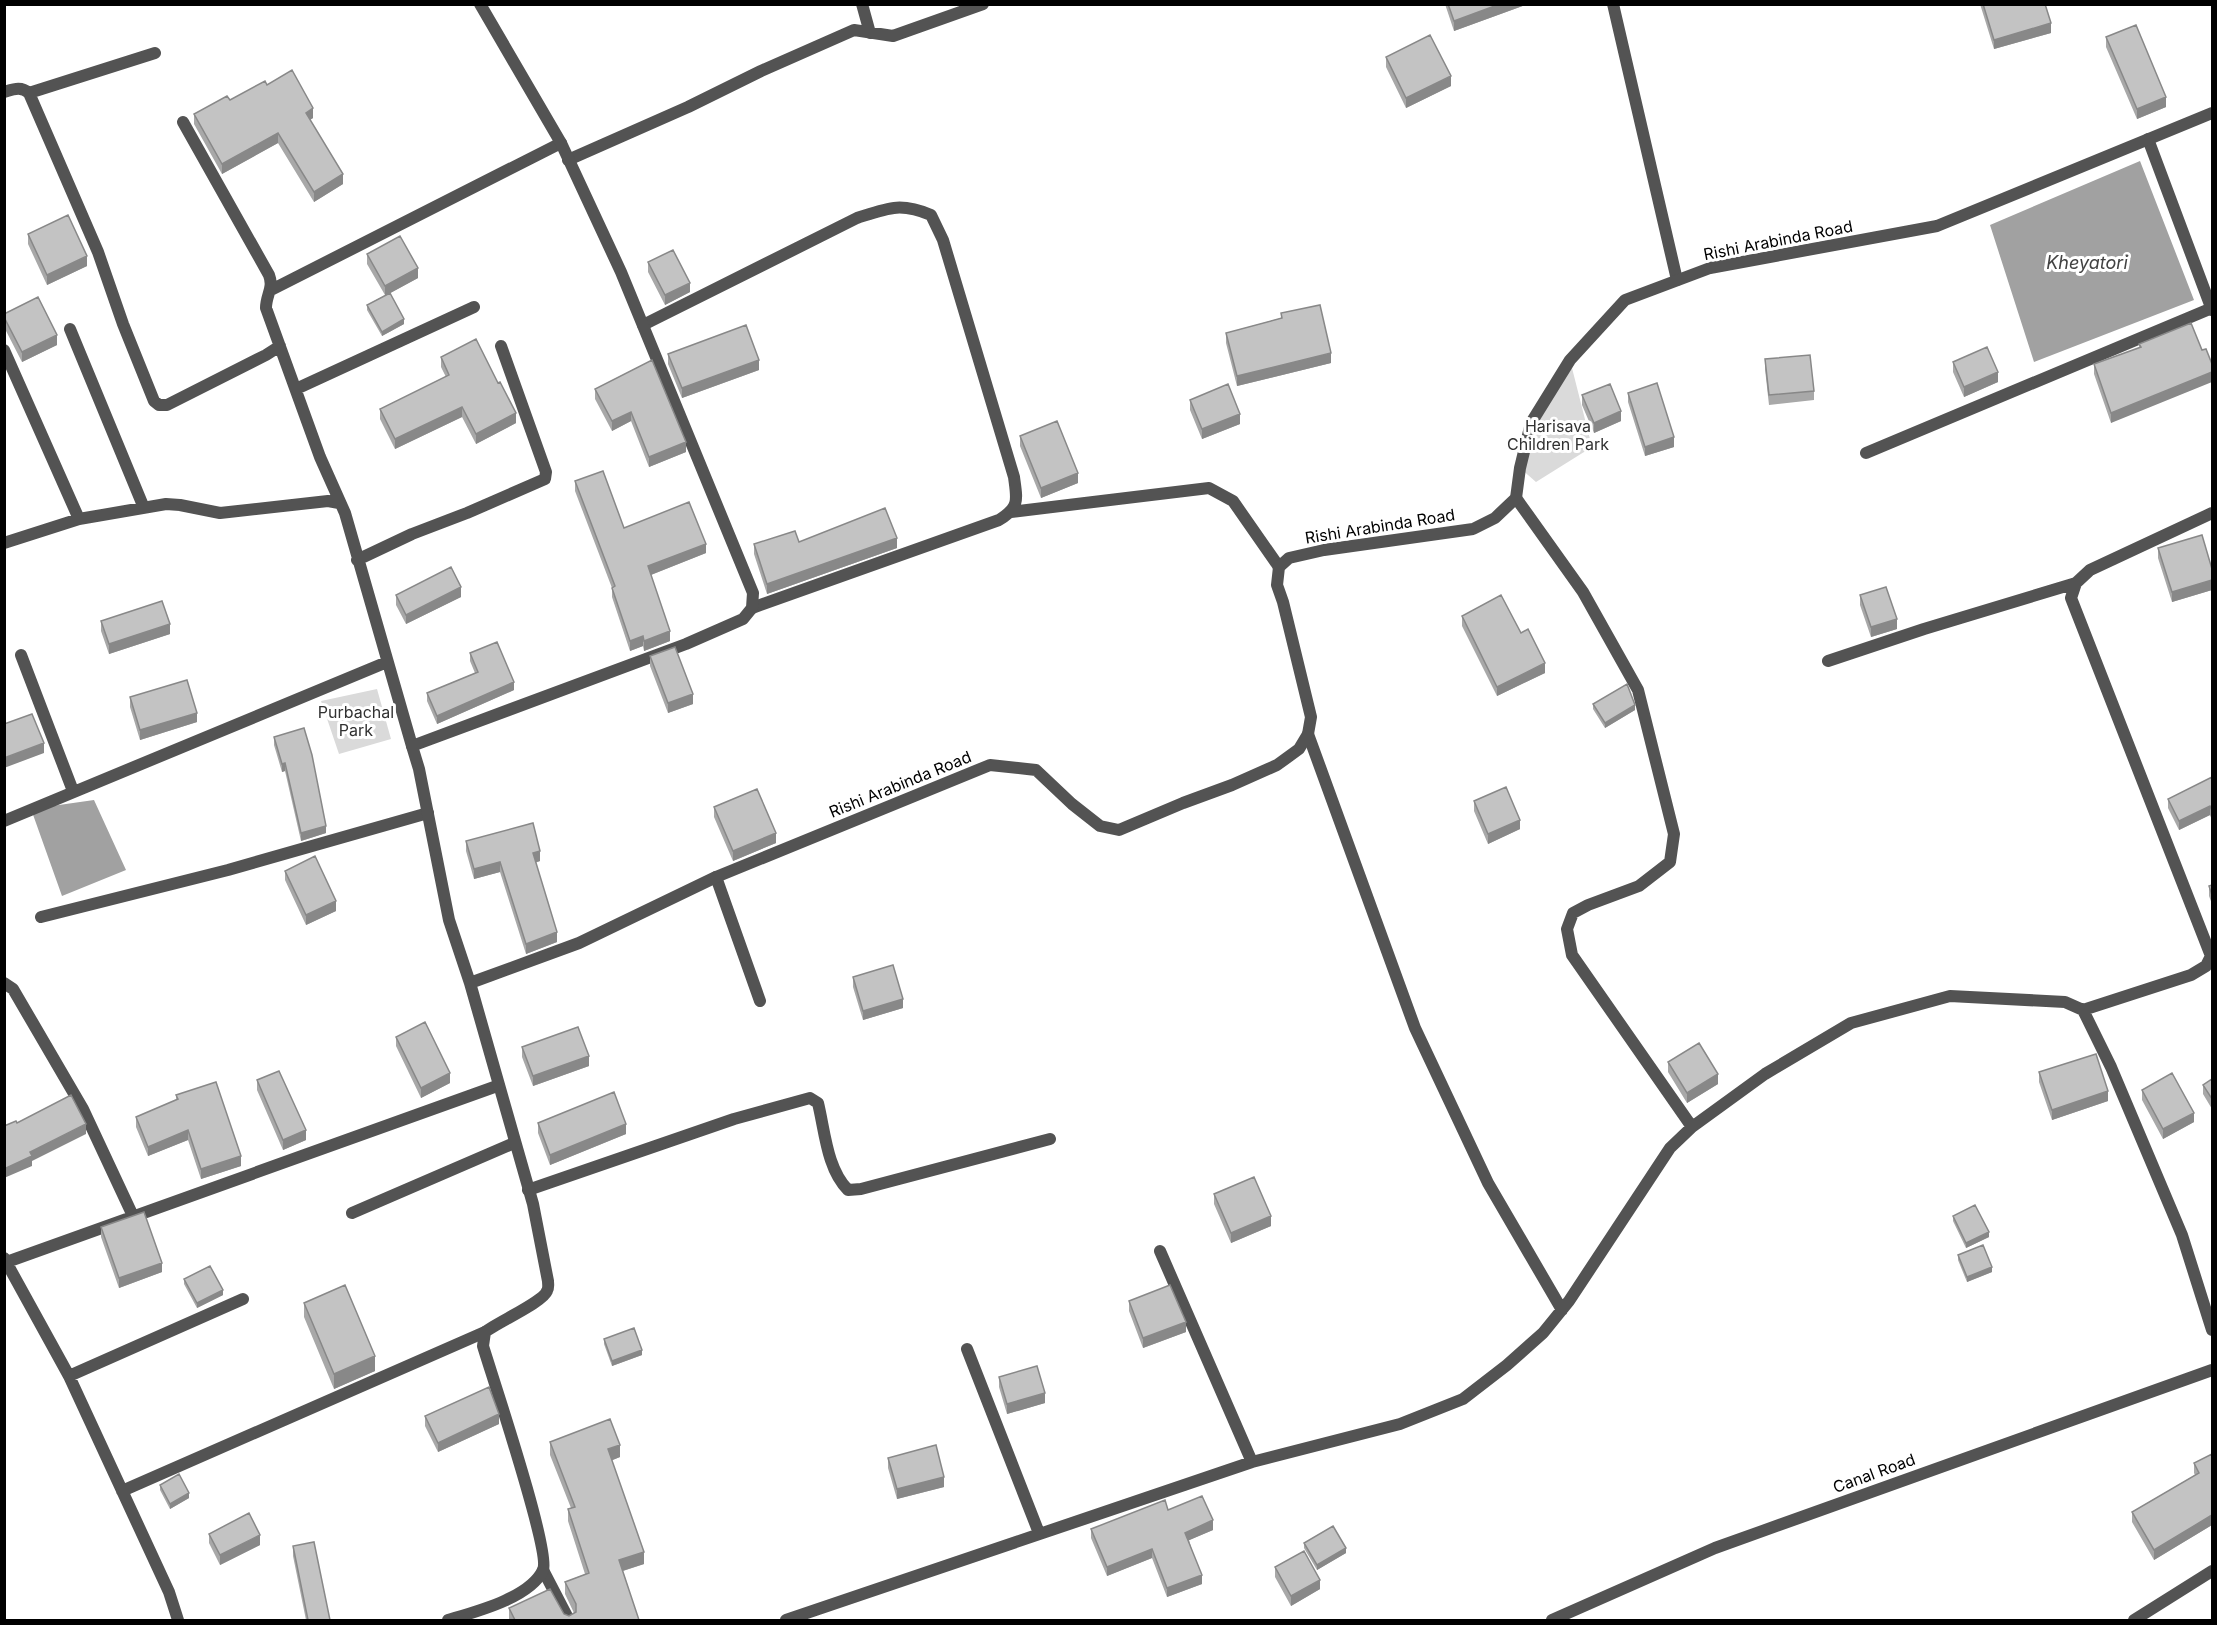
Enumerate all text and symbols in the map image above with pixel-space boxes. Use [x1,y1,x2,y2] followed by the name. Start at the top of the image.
[1702,216,1854,264] street label: Rishi Arabinda Road
[2046,252,2128,273] water label: Kheyatori
[1507,416,1609,454] park label: Harisava Children Park
[1304,504,1456,548] street label: Rishi Arabinda Road
[318,702,394,740] park label: Purbachal Park
[826,746,974,822] street label: Rishi Arabinda Road
[1830,1449,1918,1497] street label: Canal Road

